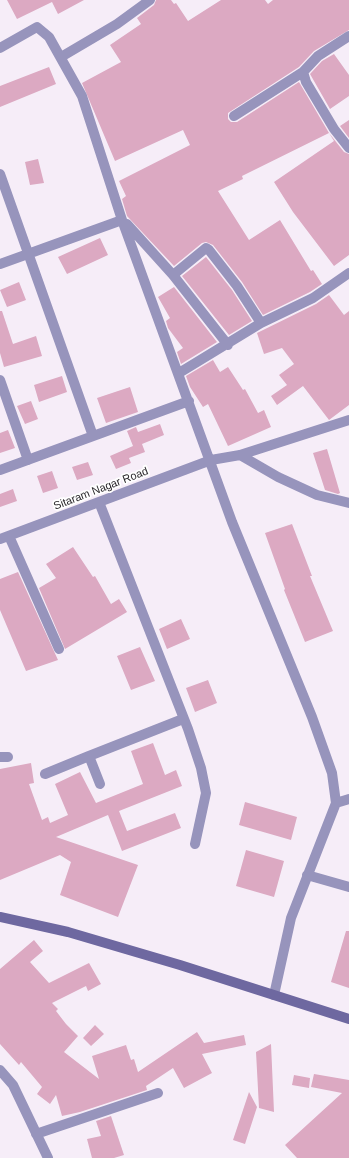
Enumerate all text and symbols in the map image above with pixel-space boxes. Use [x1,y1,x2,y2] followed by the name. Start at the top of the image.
[52,465,150,513] street label: Sitaram Nagar Road

